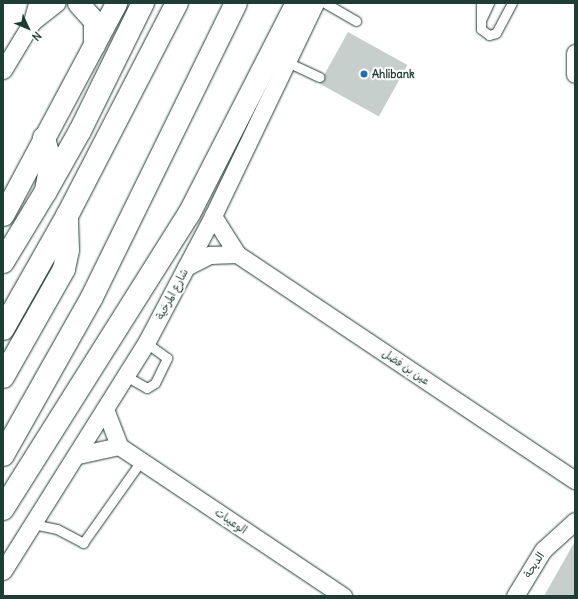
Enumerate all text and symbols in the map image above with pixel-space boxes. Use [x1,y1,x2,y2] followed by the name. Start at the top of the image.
[8,8,48,48] north arrow
[29,29,44,44] text: N
[372,67,415,81] place label: Ahlibank
[359,69,369,79] marker: Ahlibank
[153,266,191,322] street label: شارع المرخية
[380,346,432,388] street label: عين بن فضل
[212,505,250,537] street label: الوعيبات
[521,550,547,580] street label: الديحة

